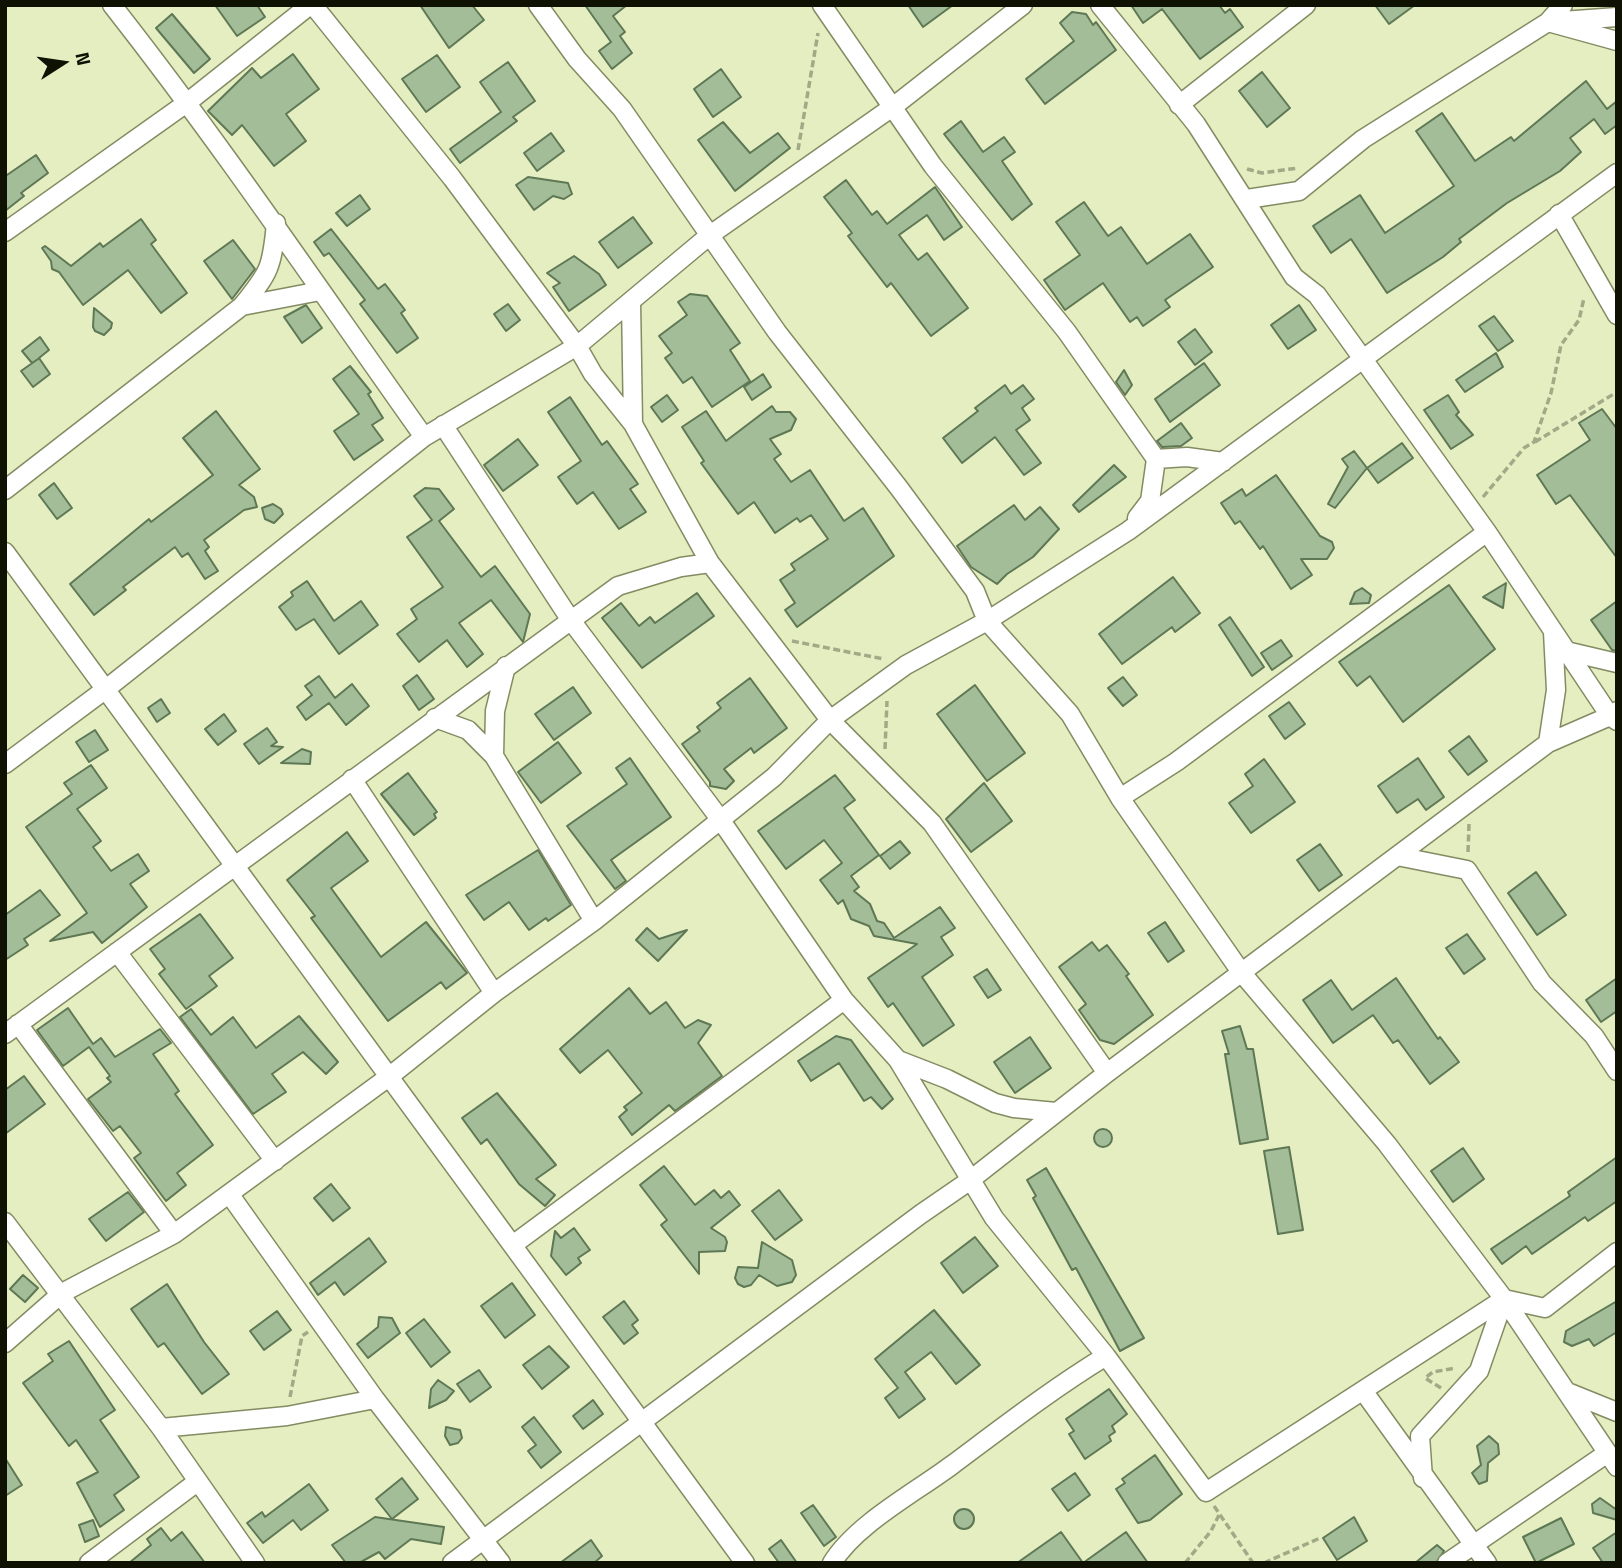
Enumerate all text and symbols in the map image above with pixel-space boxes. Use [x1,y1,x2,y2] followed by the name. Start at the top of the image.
[28,28,98,98] north arrow
[68,49,100,68] text: N

